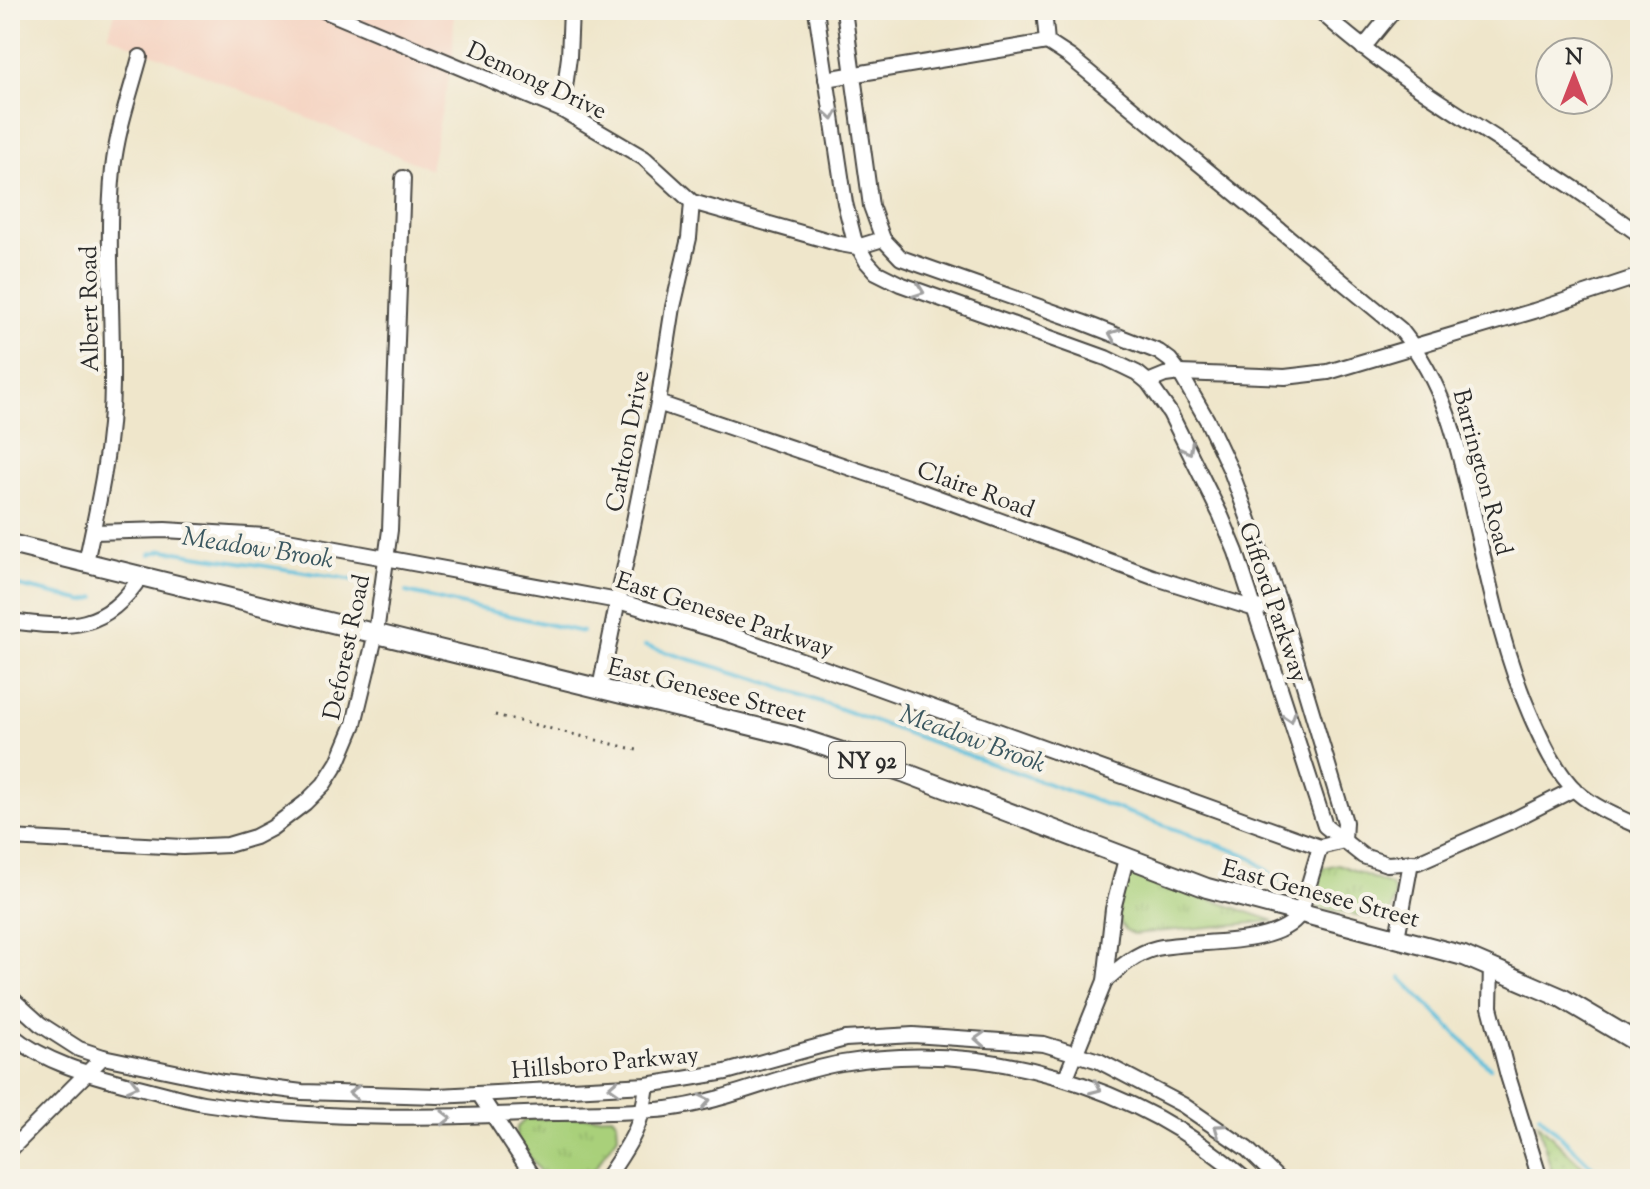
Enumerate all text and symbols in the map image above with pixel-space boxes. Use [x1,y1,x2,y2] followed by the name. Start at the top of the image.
[460,34,612,129] street label: Demong Drive
[1534,36,1614,116] north arrow
[1565,43,1583,75] text: N
[823,108,840,122] one-way arrow
[73,245,109,373] street label: Albert Road
[911,281,925,298] one-way arrow
[1108,328,1122,345] one-way arrow
[599,368,659,515] street label: Carlton Drive
[1443,386,1520,560] street label: Barrington Road
[1179,440,1194,455] one-way arrow
[912,454,1039,528] street label: Claire Road
[1229,518,1315,687] street label: Gifford Parkway
[179,519,336,580] water label: Meadow Brook
[611,565,838,667] street label: East Genesee Parkway
[316,571,380,723] street label: Deforest Road
[604,651,809,733] street label: East Genesee Street
[894,697,1051,784] water label: Meadow Brook
[1281,710,1297,724] one-way arrow
[829,742,905,778] road number: NY 92
[1218,852,1423,938] street label: East Genesee Street
[973,1031,986,1048] one-way arrow
[510,1039,700,1089] street label: Hillsboro Parkway
[125,1076,139,1093] one-way arrow
[607,1078,620,1095] one-way arrow
[1087,1079,1102,1095] one-way arrow
[347,1085,360,1102] one-way arrow
[697,1093,711,1110] one-way arrow
[440,1109,453,1127] one-way arrow
[1213,1124,1227,1139] one-way arrow

